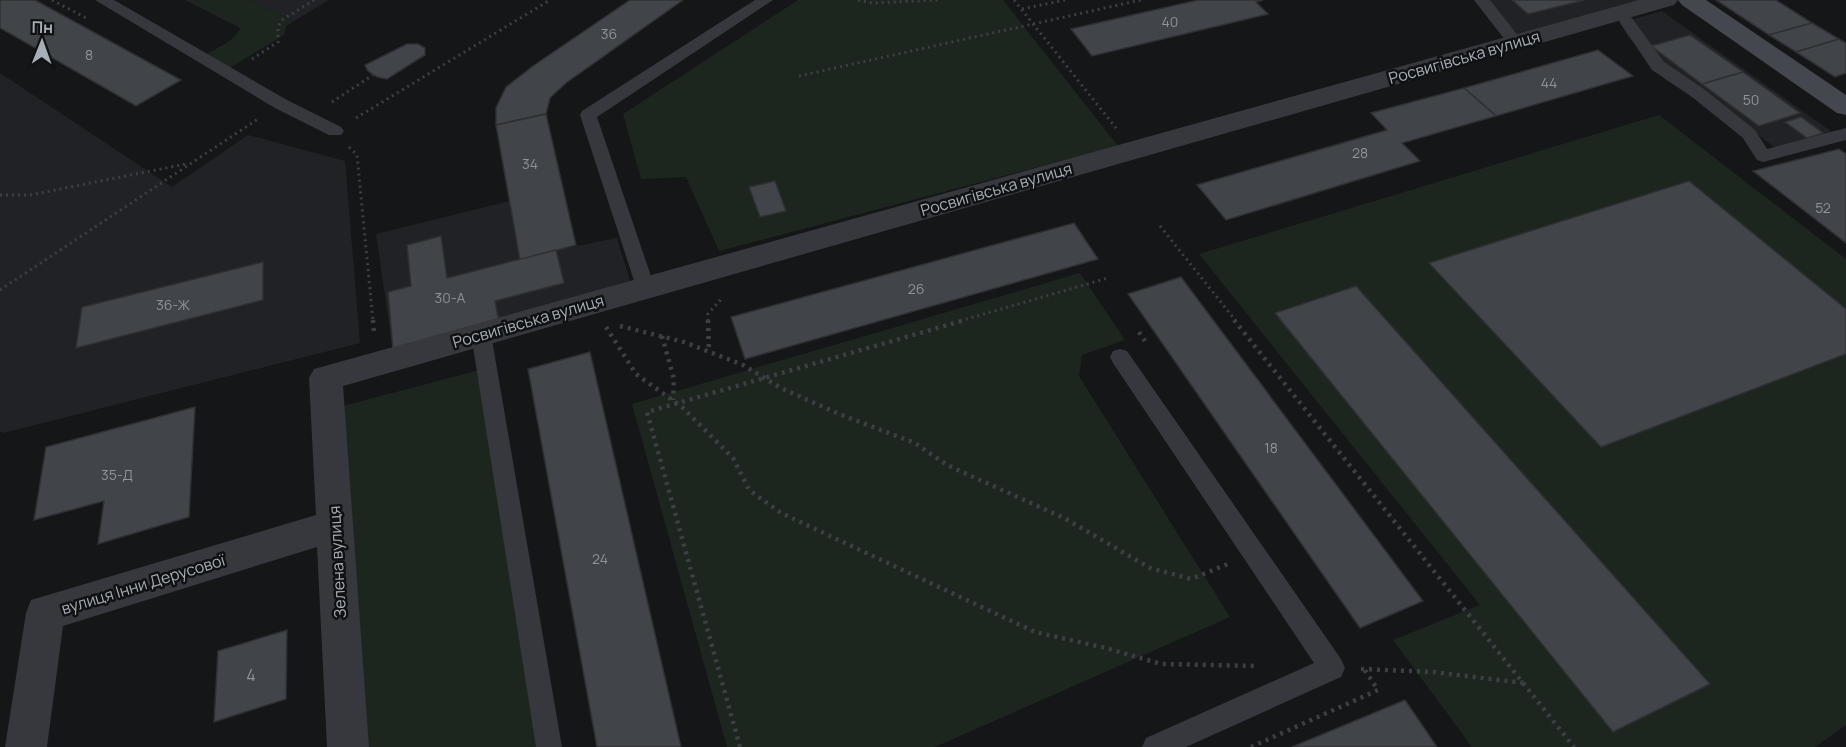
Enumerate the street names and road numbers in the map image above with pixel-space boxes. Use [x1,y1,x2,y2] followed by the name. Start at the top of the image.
[1386,25,1542,89] street label: Росвигівська вулиця
[918,157,1074,221] street label: Росвигівська вулиця
[450,289,606,353] street label: Росвигівська вулиця
[323,505,351,619] street label: Зелена вулиця
[58,548,229,619] street label: вулиця Інни Дерусової

